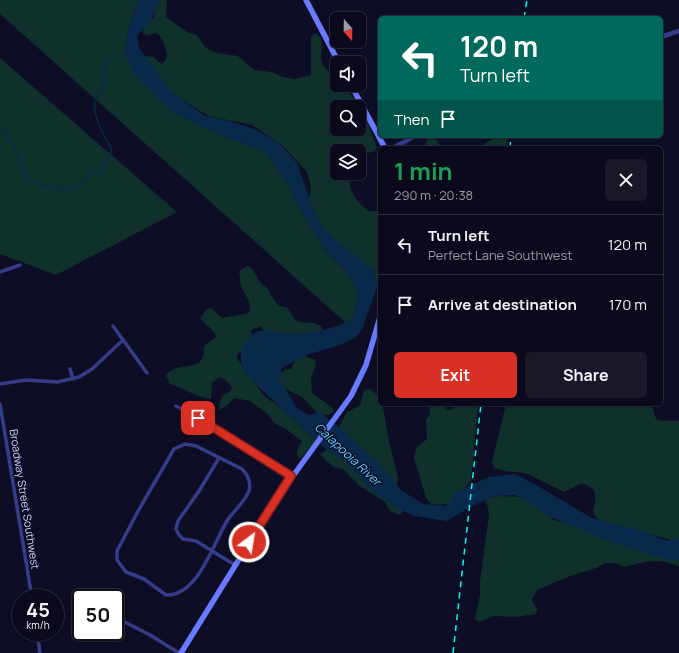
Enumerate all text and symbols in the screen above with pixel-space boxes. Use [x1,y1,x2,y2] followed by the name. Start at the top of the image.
[330,12,366,48] north arrow
[330,12,366,180] map controls
[460,27,538,65] text: 120 m
[394,32,446,84] icon: left
[330,56,366,92] button: sound
[460,63,530,87] text: Turn left
[330,100,366,136] button: search
[437,108,459,130] icon: arrive
[394,109,429,130] text: Then
[330,144,366,180] button: layers
[394,154,453,187] text: 1 min
[605,159,647,201] button: close
[394,186,473,204] text: 290 m · 20:38
[428,225,490,246] text: Turn left
[394,234,416,256] icon: left
[608,234,647,255] text: 120 m
[428,246,572,264] text: Perfect Lane Southwest
[394,294,416,316] icon: arrive
[428,294,577,315] text: Arrive at destination
[609,294,647,315] text: 170 m
[394,352,517,398] button: Exit
[525,352,647,398] button: Share
[181,401,215,435] pin
[187,407,209,429] icon: arrive
[311,419,386,490] water label: Calapooia River
[7,428,43,570] street label: Broadway Street Southwest
[228,521,270,563] position arrow
[72,589,124,641] speed limit sign: 50
[26,596,50,623] text: 45
[26,618,50,632] text: km/h

